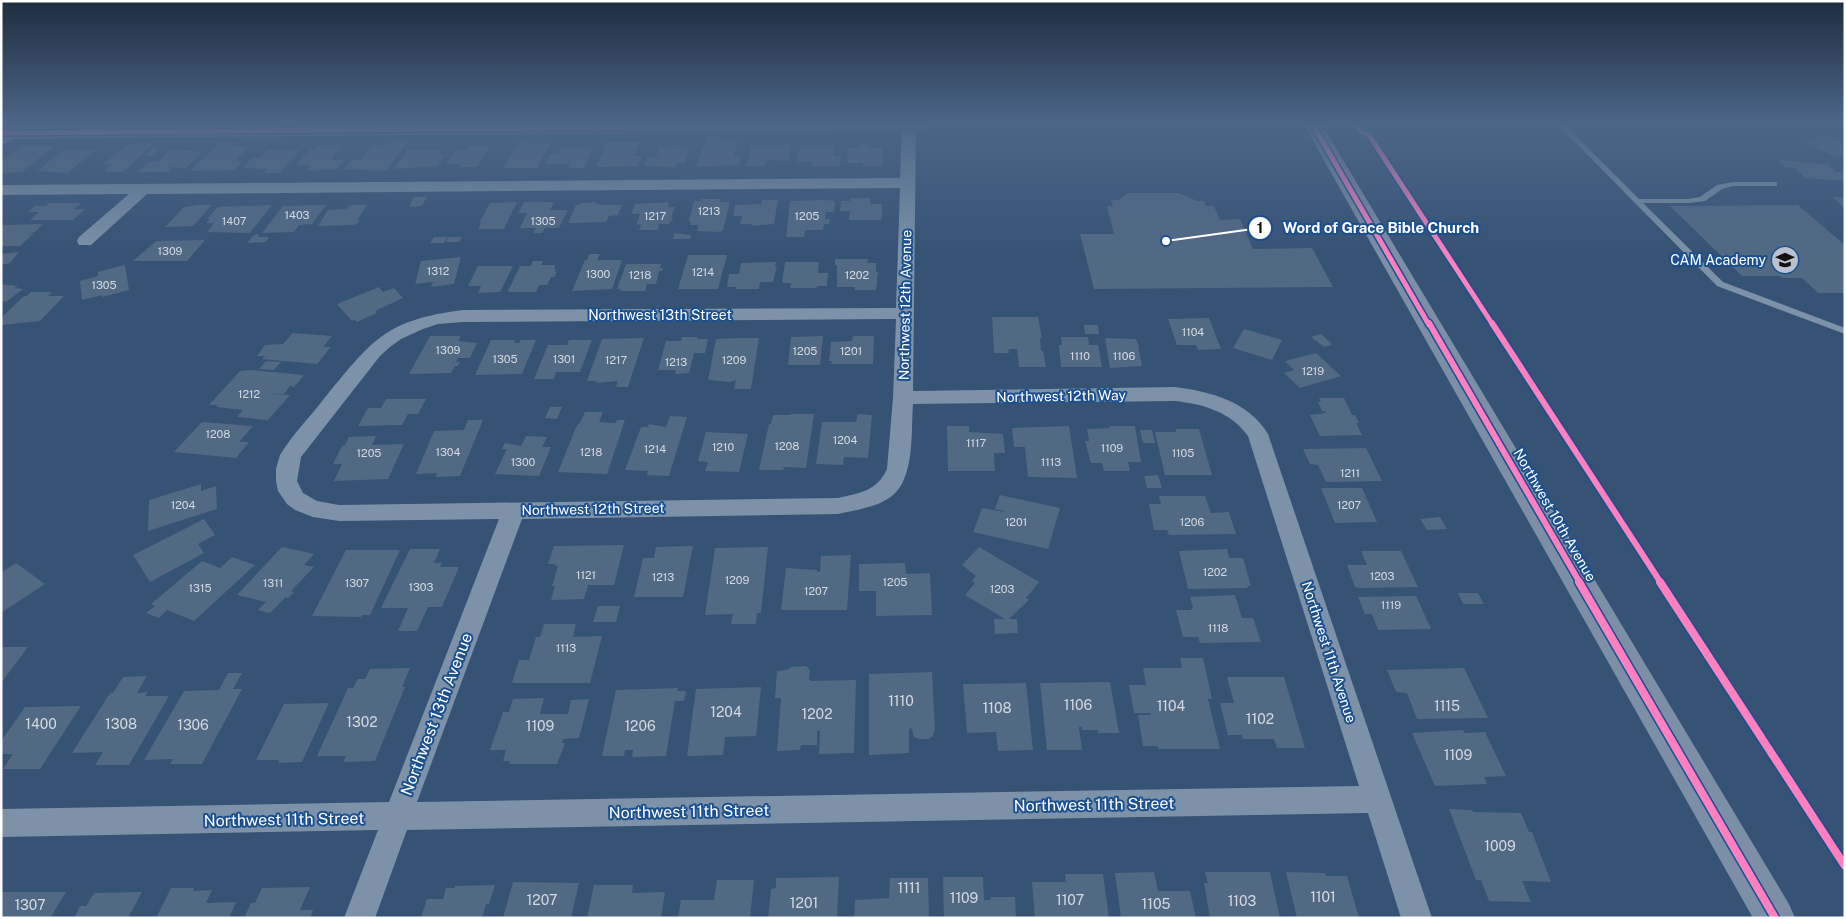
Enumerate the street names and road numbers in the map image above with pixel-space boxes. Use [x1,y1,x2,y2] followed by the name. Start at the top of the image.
[896,230,914,380] street label: Northwest 12th Avenue
[588,307,732,323] street label: Northwest 13th Street
[996,387,1127,405] street label: Northwest 12th Way
[1510,446,1600,584] street label: Northwest 10th Avenue
[521,500,665,518] street label: Northwest 12th Street
[1299,579,1359,725] street label: Northwest 11th Avenue
[397,630,476,798] street label: Northwest 13th Avenue
[1014,794,1174,815] street label: Northwest 11th Street
[609,801,769,822] street label: Northwest 11th Street
[204,809,364,830] street label: Northwest 11th Street

